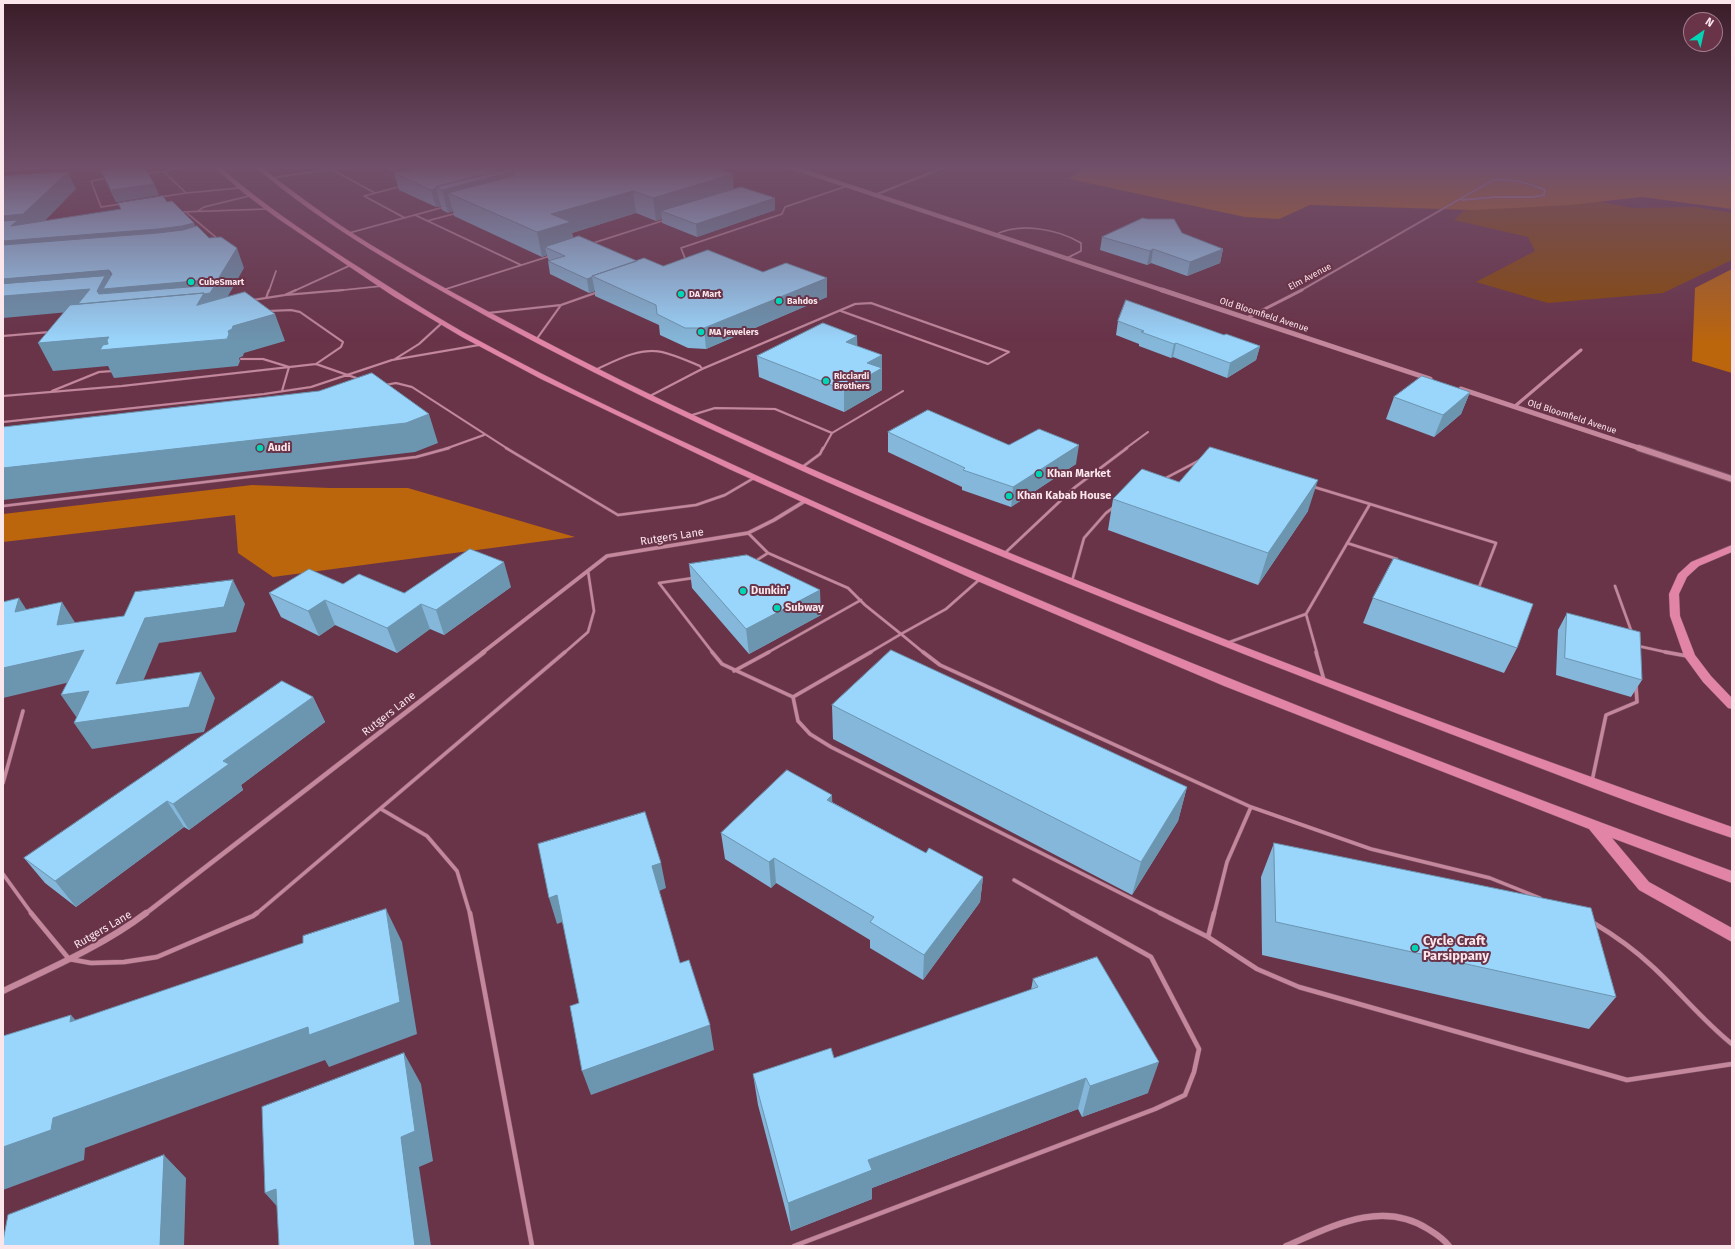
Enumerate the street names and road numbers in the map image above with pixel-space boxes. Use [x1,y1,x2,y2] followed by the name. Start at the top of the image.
[1287,261,1333,293] street label: Elm Avenue
[1218,295,1310,335] street label: Old Bloomfield Avenue
[1526,397,1618,437] street label: Old Bloomfield Avenue
[639,525,705,549] street label: Rutgers Lane
[360,689,418,739] street label: Rutgers Lane
[72,908,134,952] street label: Rutgers Lane

